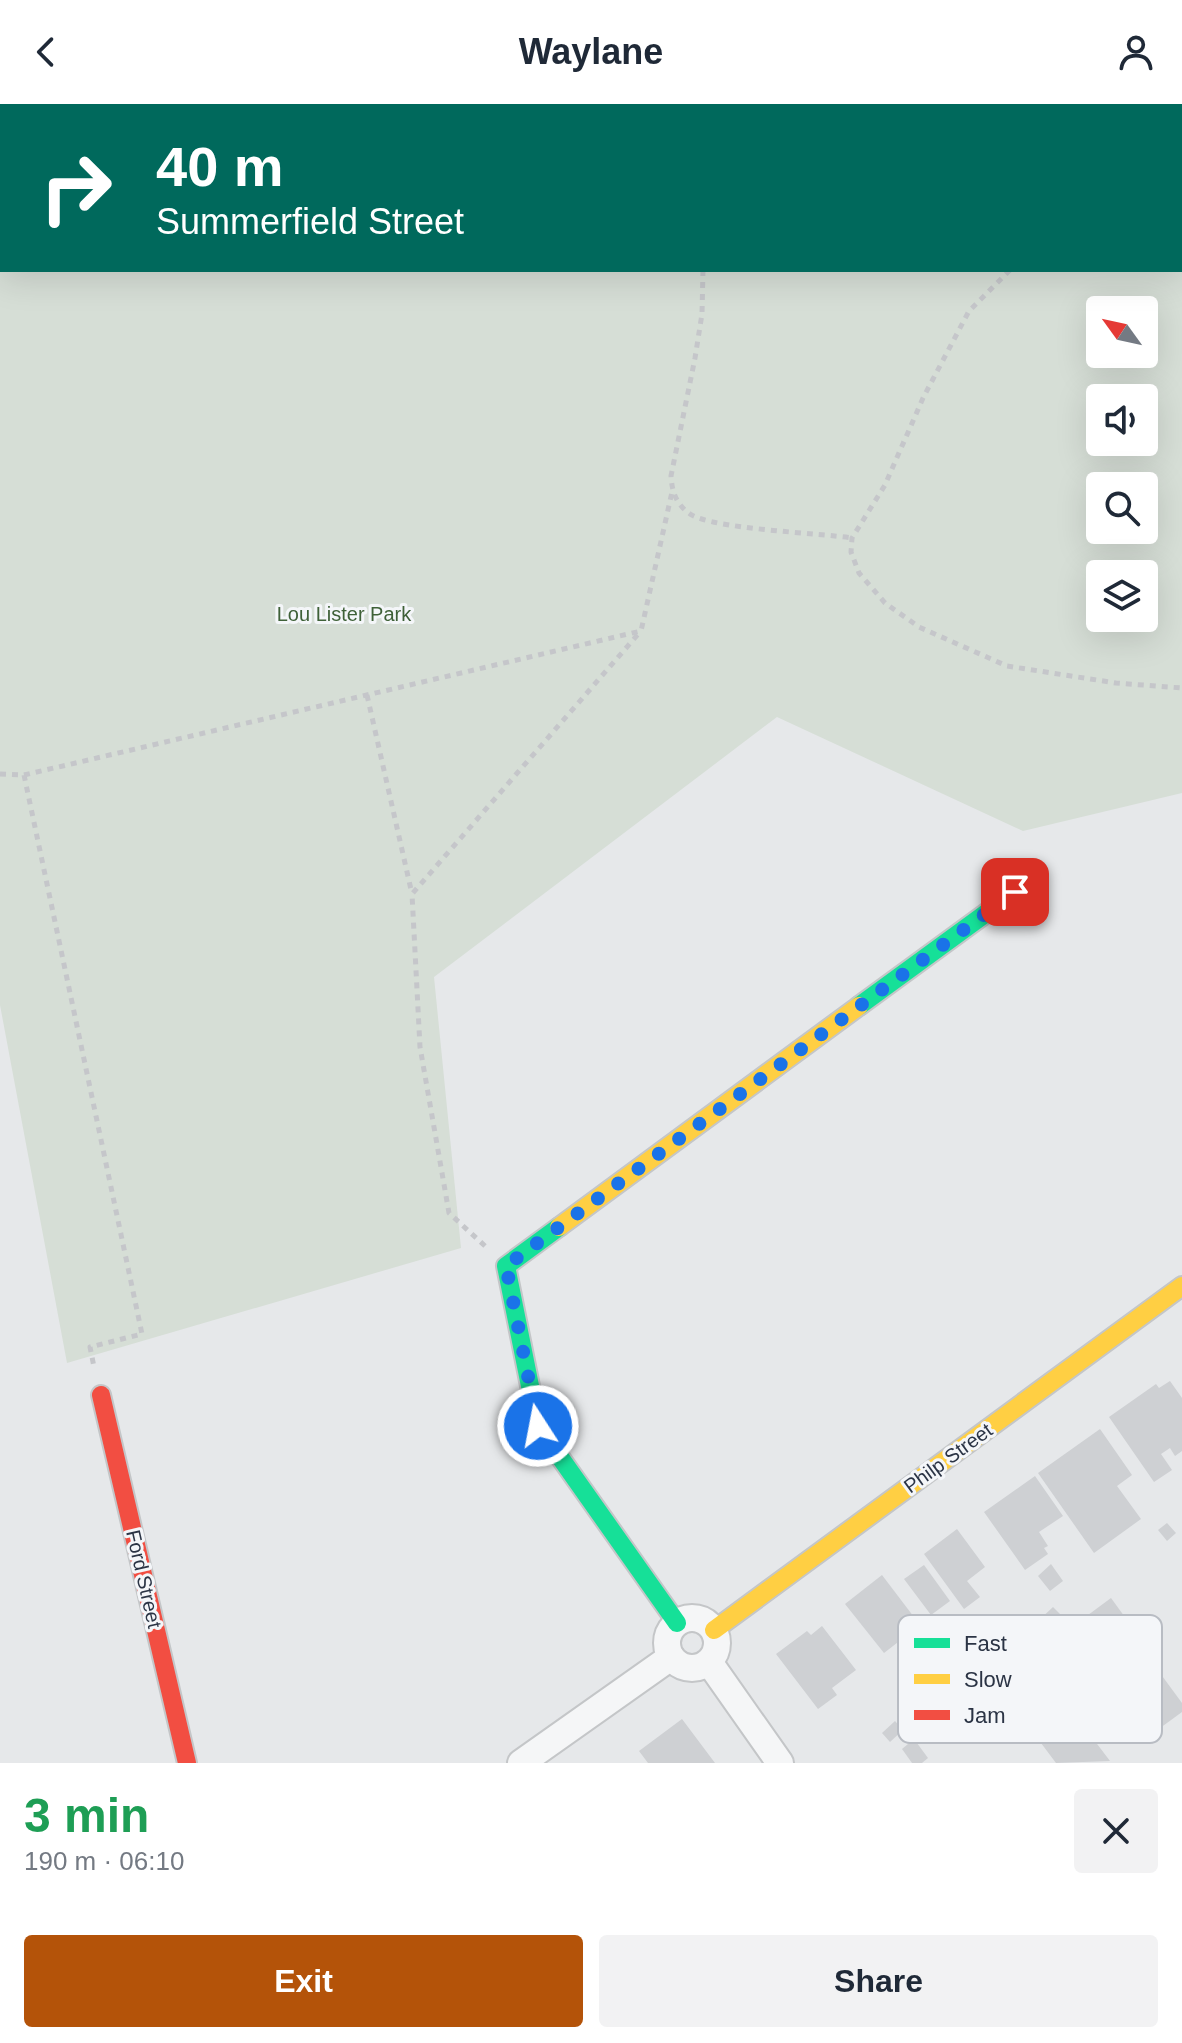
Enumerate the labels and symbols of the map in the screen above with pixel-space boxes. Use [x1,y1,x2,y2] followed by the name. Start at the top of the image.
[1086,296,1158,368] north arrow
[277,603,412,625] park label: Lou Lister Park
[981,858,1049,926] pin
[496,1384,580,1468] position arrow
[900,1418,997,1497] street label: Philp Street
[122,1528,166,1631] street label: Ford Street
[898,1615,1162,1743] legend
[964,1631,1007,1656] text: Fast
[964,1667,1012,1692] text: Slow
[964,1703,1006,1728] text: Jam

